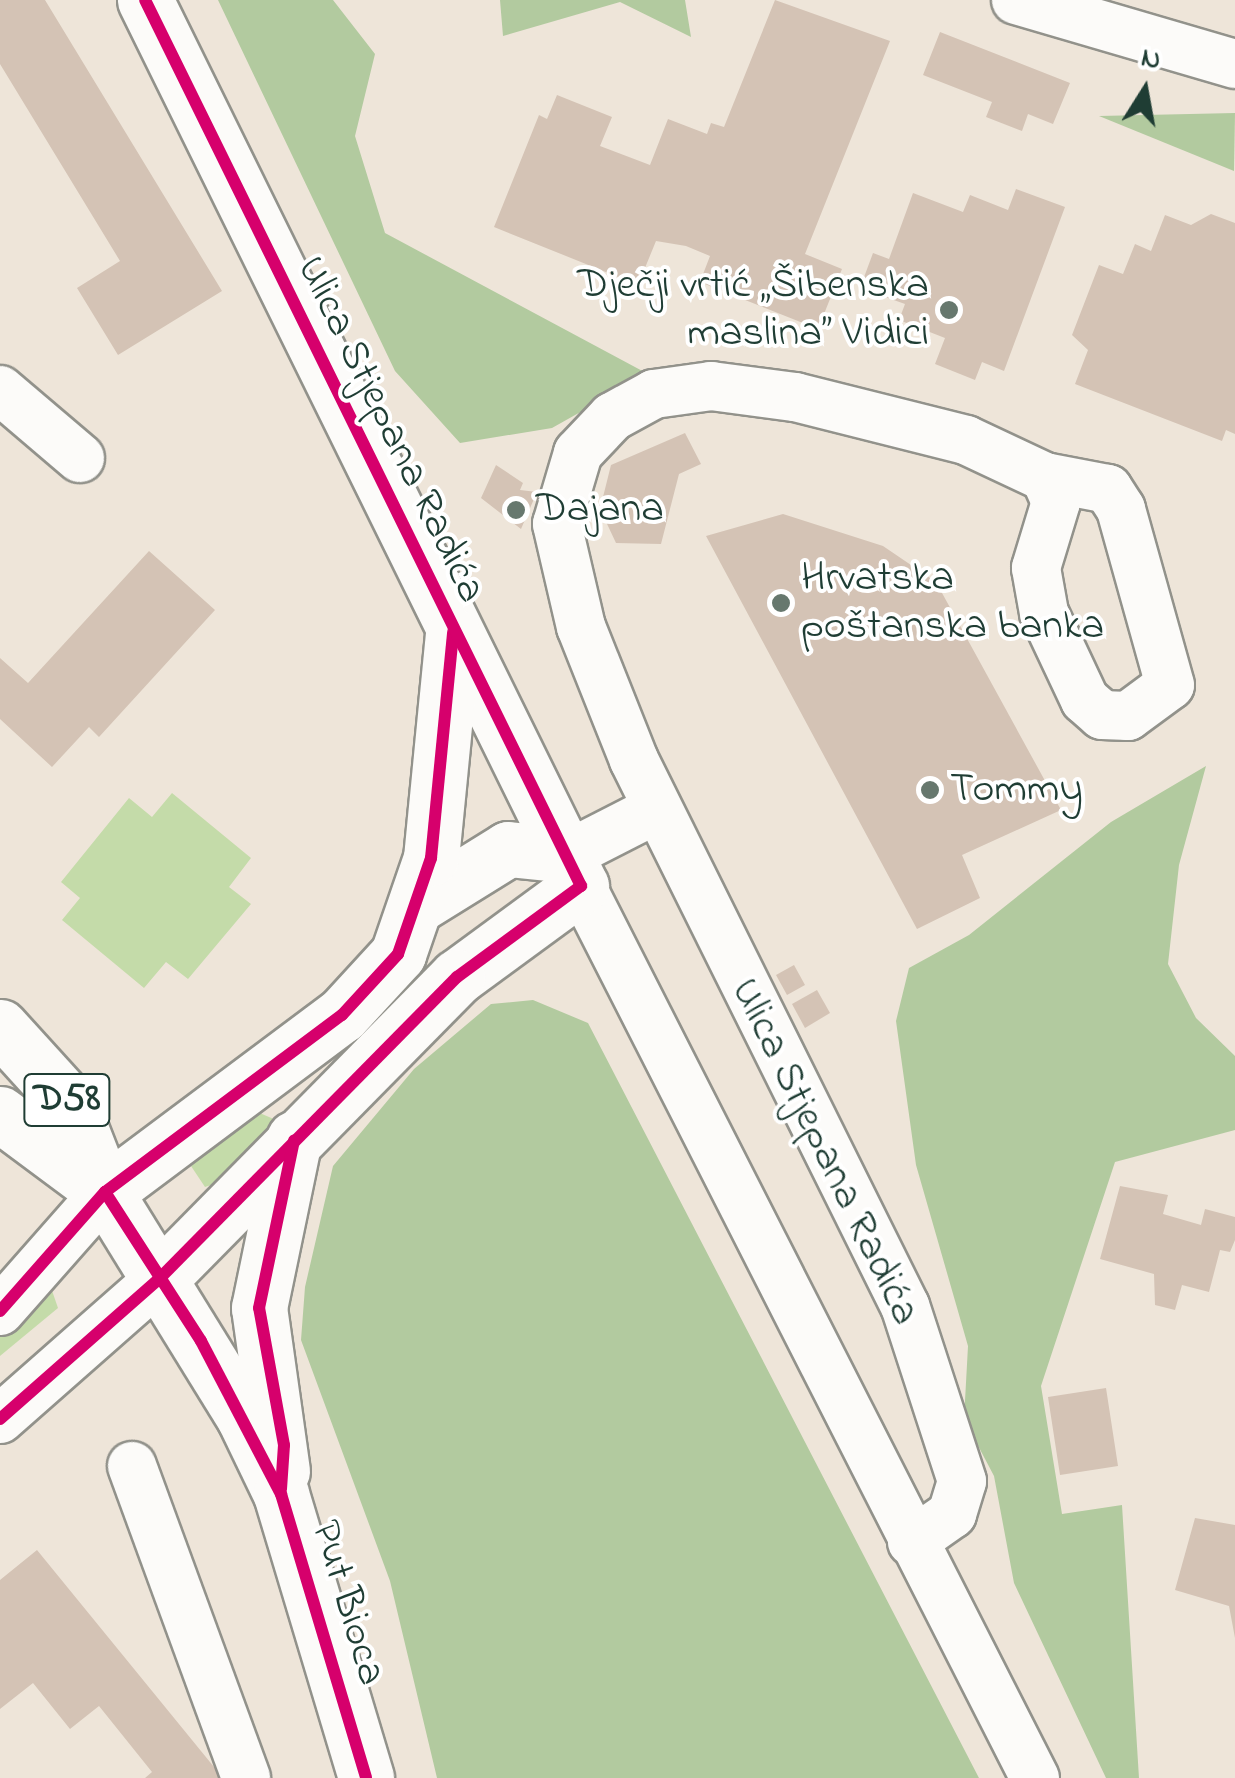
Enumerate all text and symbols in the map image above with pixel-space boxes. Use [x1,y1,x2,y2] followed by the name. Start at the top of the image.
[1138,38,1164,82] text: N
[1095,40,1195,140] north arrow
[284,249,496,611] street label: Ulica Stjepana Radića
[577,261,929,360] place label: Dječji vrtić „Šibenska maslina” Vidici
[938,299,960,321] marker: Dječji vrtić „Šibenska maslina” Vidici
[536,485,664,535] place label: Dajana
[505,499,527,521] marker: Dajana
[801,554,1104,652] place label: Hrvatska poštanska banka
[770,592,792,614] marker: Hrvatska poštanska banka
[950,765,1083,815] place label: Tommy
[919,779,941,801] marker: Tommy
[718,971,930,1333] street label: Ulica Stjepana Radića
[22,1065,112,1135] road number: D58
[298,1515,396,1691] street label: Put Bioca

